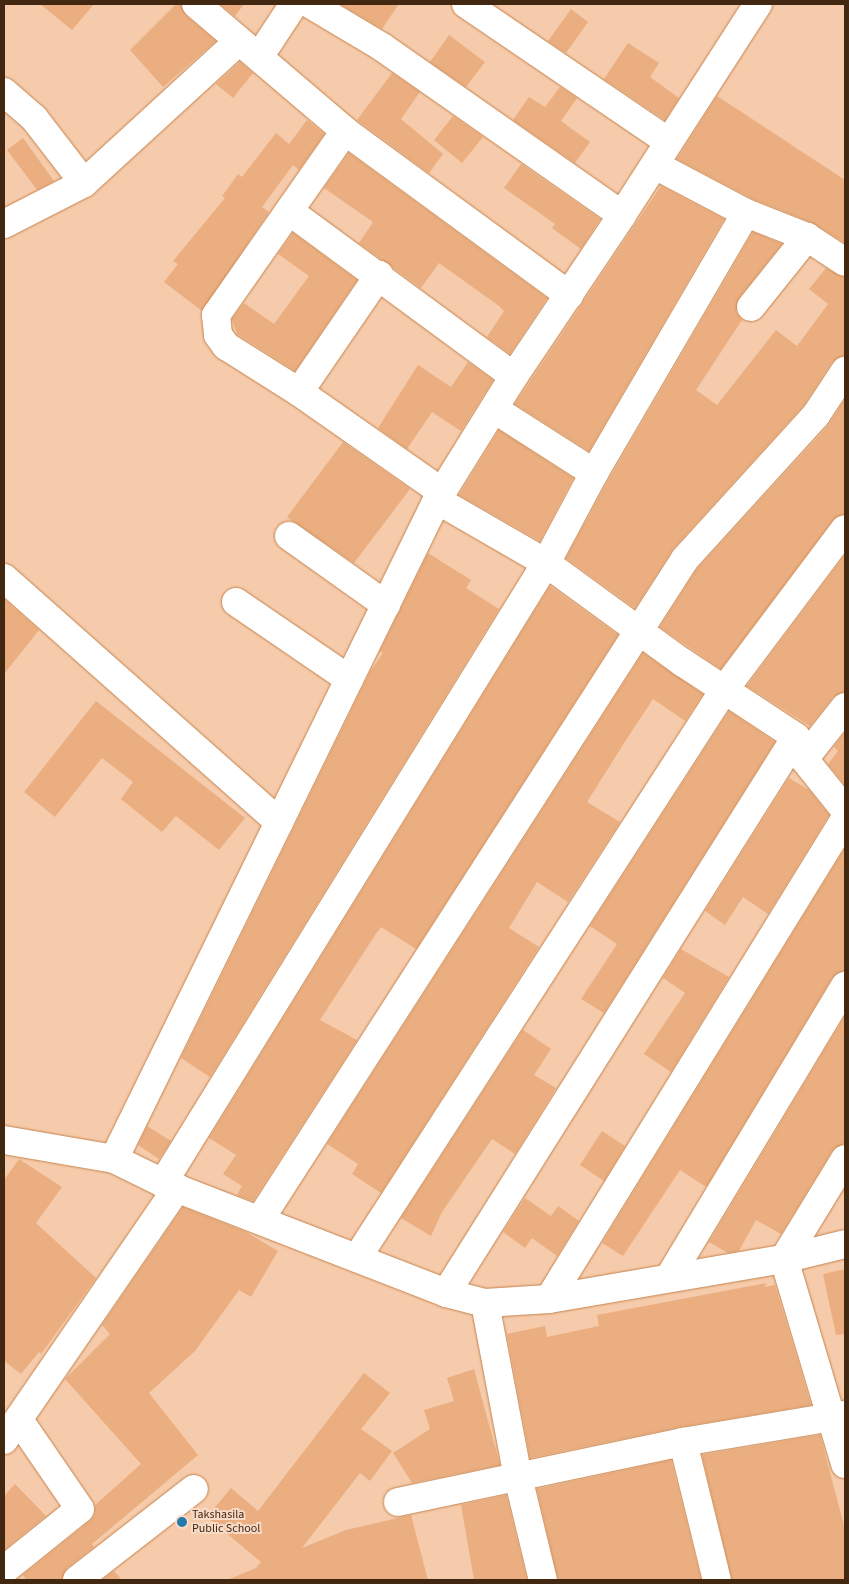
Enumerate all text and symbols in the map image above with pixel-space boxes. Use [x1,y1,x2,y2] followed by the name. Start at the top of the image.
[192,1508,260,1536] place label: Takshasila Public School
[176,1516,188,1528] marker: Takshasila Public School

